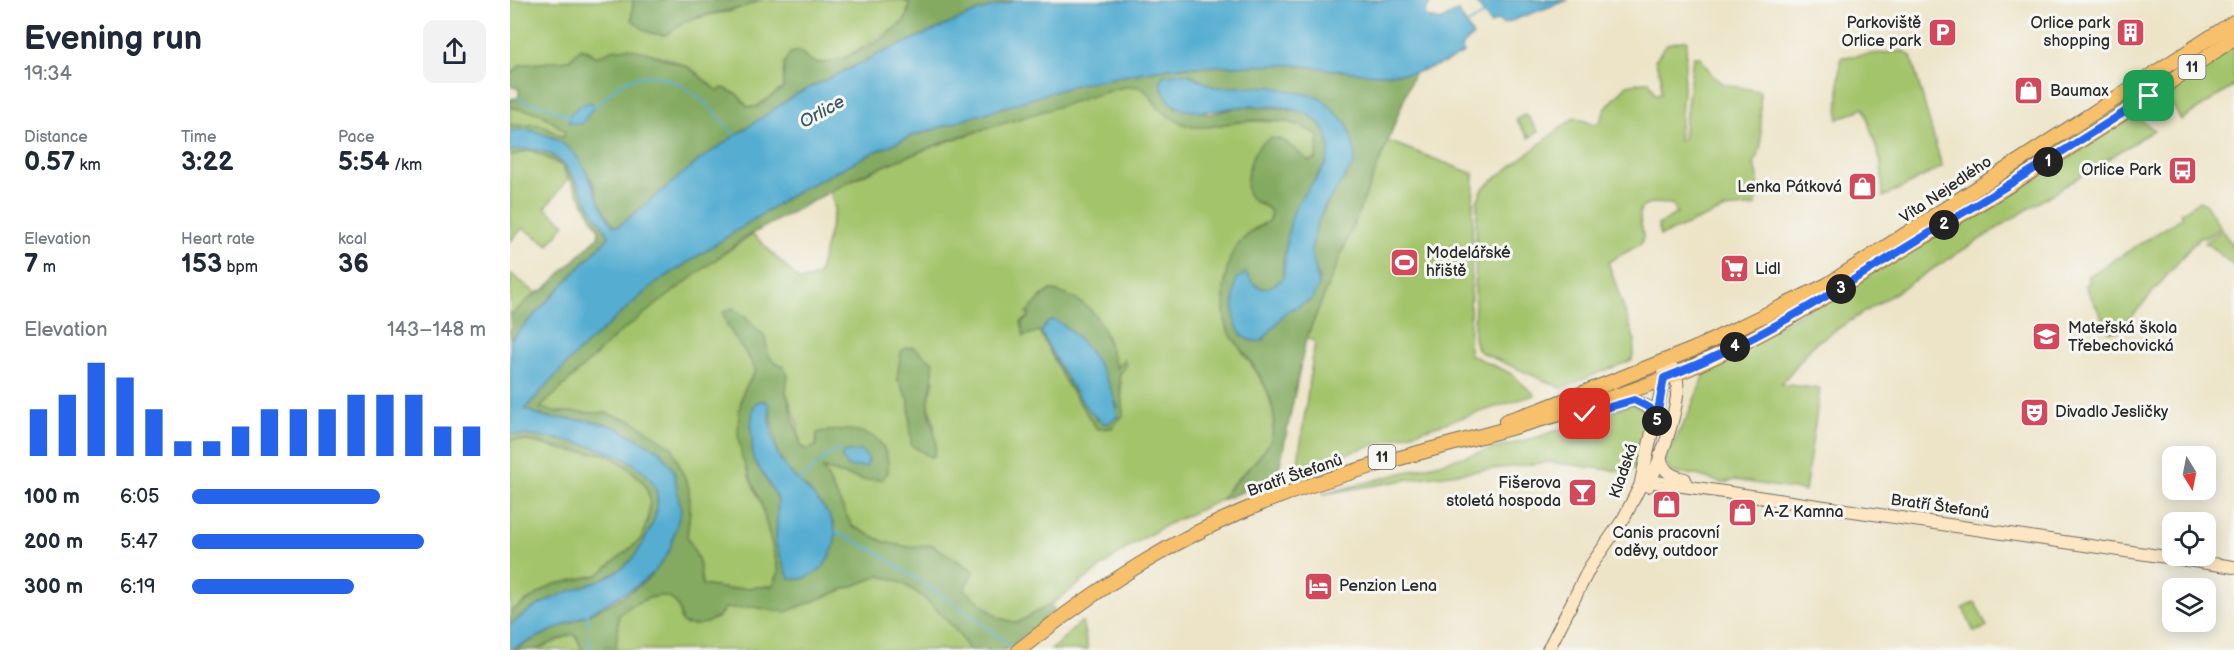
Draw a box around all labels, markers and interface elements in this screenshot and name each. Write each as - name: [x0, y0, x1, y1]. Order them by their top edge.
- place label: Parkoviště Orlice park: [1841, 14, 1921, 51]
- place label: Orlice park shopping: [2030, 14, 2110, 51]
- parking icon: Parkoviště Orlice park: [1926, 16, 1958, 48]
- building icon: Orlice park shopping: [2115, 16, 2147, 48]
- text: Evening run: [24, 19, 202, 59]
- button: share: [423, 20, 486, 83]
- road number: 11: [2178, 55, 2206, 79]
- text: 19:34: [24, 62, 72, 86]
- pin: [2123, 70, 2174, 121]
- shop icon: Baumax: [2013, 75, 2045, 107]
- icon: arrive: [2132, 79, 2165, 112]
- place label: Baumax: [2050, 82, 2109, 101]
- water label: Orlice: [796, 91, 848, 133]
- text: Distance: [24, 128, 88, 147]
- text: Time: [181, 128, 216, 147]
- text: Pace: [338, 128, 374, 147]
- text: 0.57: [24, 147, 75, 178]
- text: 3:22: [181, 147, 234, 178]
- text: 5:54: [338, 147, 390, 178]
- pin: 1: [2033, 147, 2063, 177]
- street label: Víta Nejedlého: [1897, 152, 1995, 228]
- text: 1: [2045, 152, 2051, 171]
- bus stop icon: Orlice Park: [2166, 154, 2198, 186]
- text: km: [75, 156, 101, 175]
- text: /km: [390, 156, 422, 175]
- place label: Orlice Park: [2081, 161, 2161, 180]
- shop icon: Lenka Pátková: [1847, 171, 1879, 203]
- place label: Lenka Pátková: [1737, 178, 1842, 197]
- pin: 2: [1929, 210, 1959, 240]
- text: 2: [1939, 215, 1949, 234]
- text: Elevation: [24, 230, 91, 249]
- text: Heart rate: [181, 230, 255, 249]
- text: kcal: [338, 230, 367, 249]
- place label: Modelářské hřiště: [1426, 244, 1511, 281]
- sports icon: Modelářské hřiště: [1389, 246, 1421, 278]
- text: 7: [24, 249, 38, 280]
- text: 153: [181, 249, 222, 280]
- text: 36: [338, 249, 369, 280]
- supermarket icon: Lidl: [1718, 253, 1750, 285]
- text: m: [38, 258, 56, 277]
- text: bpm: [222, 258, 258, 277]
- place label: Lidl: [1755, 260, 1781, 279]
- pin: 3: [1826, 274, 1856, 304]
- text: 3: [1836, 279, 1846, 298]
- text: Elevation: [24, 318, 107, 342]
- text: 143–148 m: [387, 318, 486, 342]
- place label: Mateřská škola Třebechovická: [2068, 319, 2177, 356]
- school or university icon: Mateřská škola Třebechovická: [2031, 321, 2063, 353]
- pin: 4: [1720, 332, 1750, 362]
- text: 4: [1730, 337, 1740, 356]
- pin: [1559, 388, 1610, 439]
- theatre icon: Divadlo Jesličky: [2018, 396, 2050, 428]
- icon: check: [1568, 397, 1601, 430]
- place label: Divadlo Jesličky: [2055, 403, 2169, 422]
- pin: 5: [1642, 406, 1672, 436]
- text: 5: [1652, 411, 1662, 430]
- street label: Kladská: [1606, 441, 1642, 501]
- road number: 11: [1368, 445, 1396, 469]
- north arrow: [2162, 446, 2216, 500]
- map controls: [2162, 446, 2216, 632]
- street label: Bratří Štefanů: [1244, 449, 1345, 501]
- place label: Fišerova stoletá hospoda: [1446, 474, 1561, 511]
- bar icon: Fišerova stoletá hospoda: [1566, 476, 1598, 508]
- text: 100 m: [24, 485, 80, 509]
- text: 6:05: [120, 485, 159, 509]
- shop icon: Canis pracovní oděvy, outdoor: [1650, 489, 1682, 521]
- street label: Bratří Štefanů: [1889, 489, 1991, 523]
- shop icon: A-Z Kamna: [1727, 496, 1759, 528]
- place label: A-Z Kamna: [1764, 503, 1844, 522]
- button: locate: [2162, 512, 2216, 566]
- place label: Canis pracovní oděvy, outdoor: [1612, 524, 1720, 561]
- text: 200 m: [24, 530, 83, 554]
- text: 5:47: [120, 530, 158, 554]
- hotel icon: Penzion Lena: [1302, 570, 1334, 602]
- text: 300 m: [24, 575, 83, 599]
- text: 6:19: [120, 575, 156, 599]
- place label: Penzion Lena: [1339, 577, 1437, 596]
- button: layers: [2162, 578, 2216, 632]

